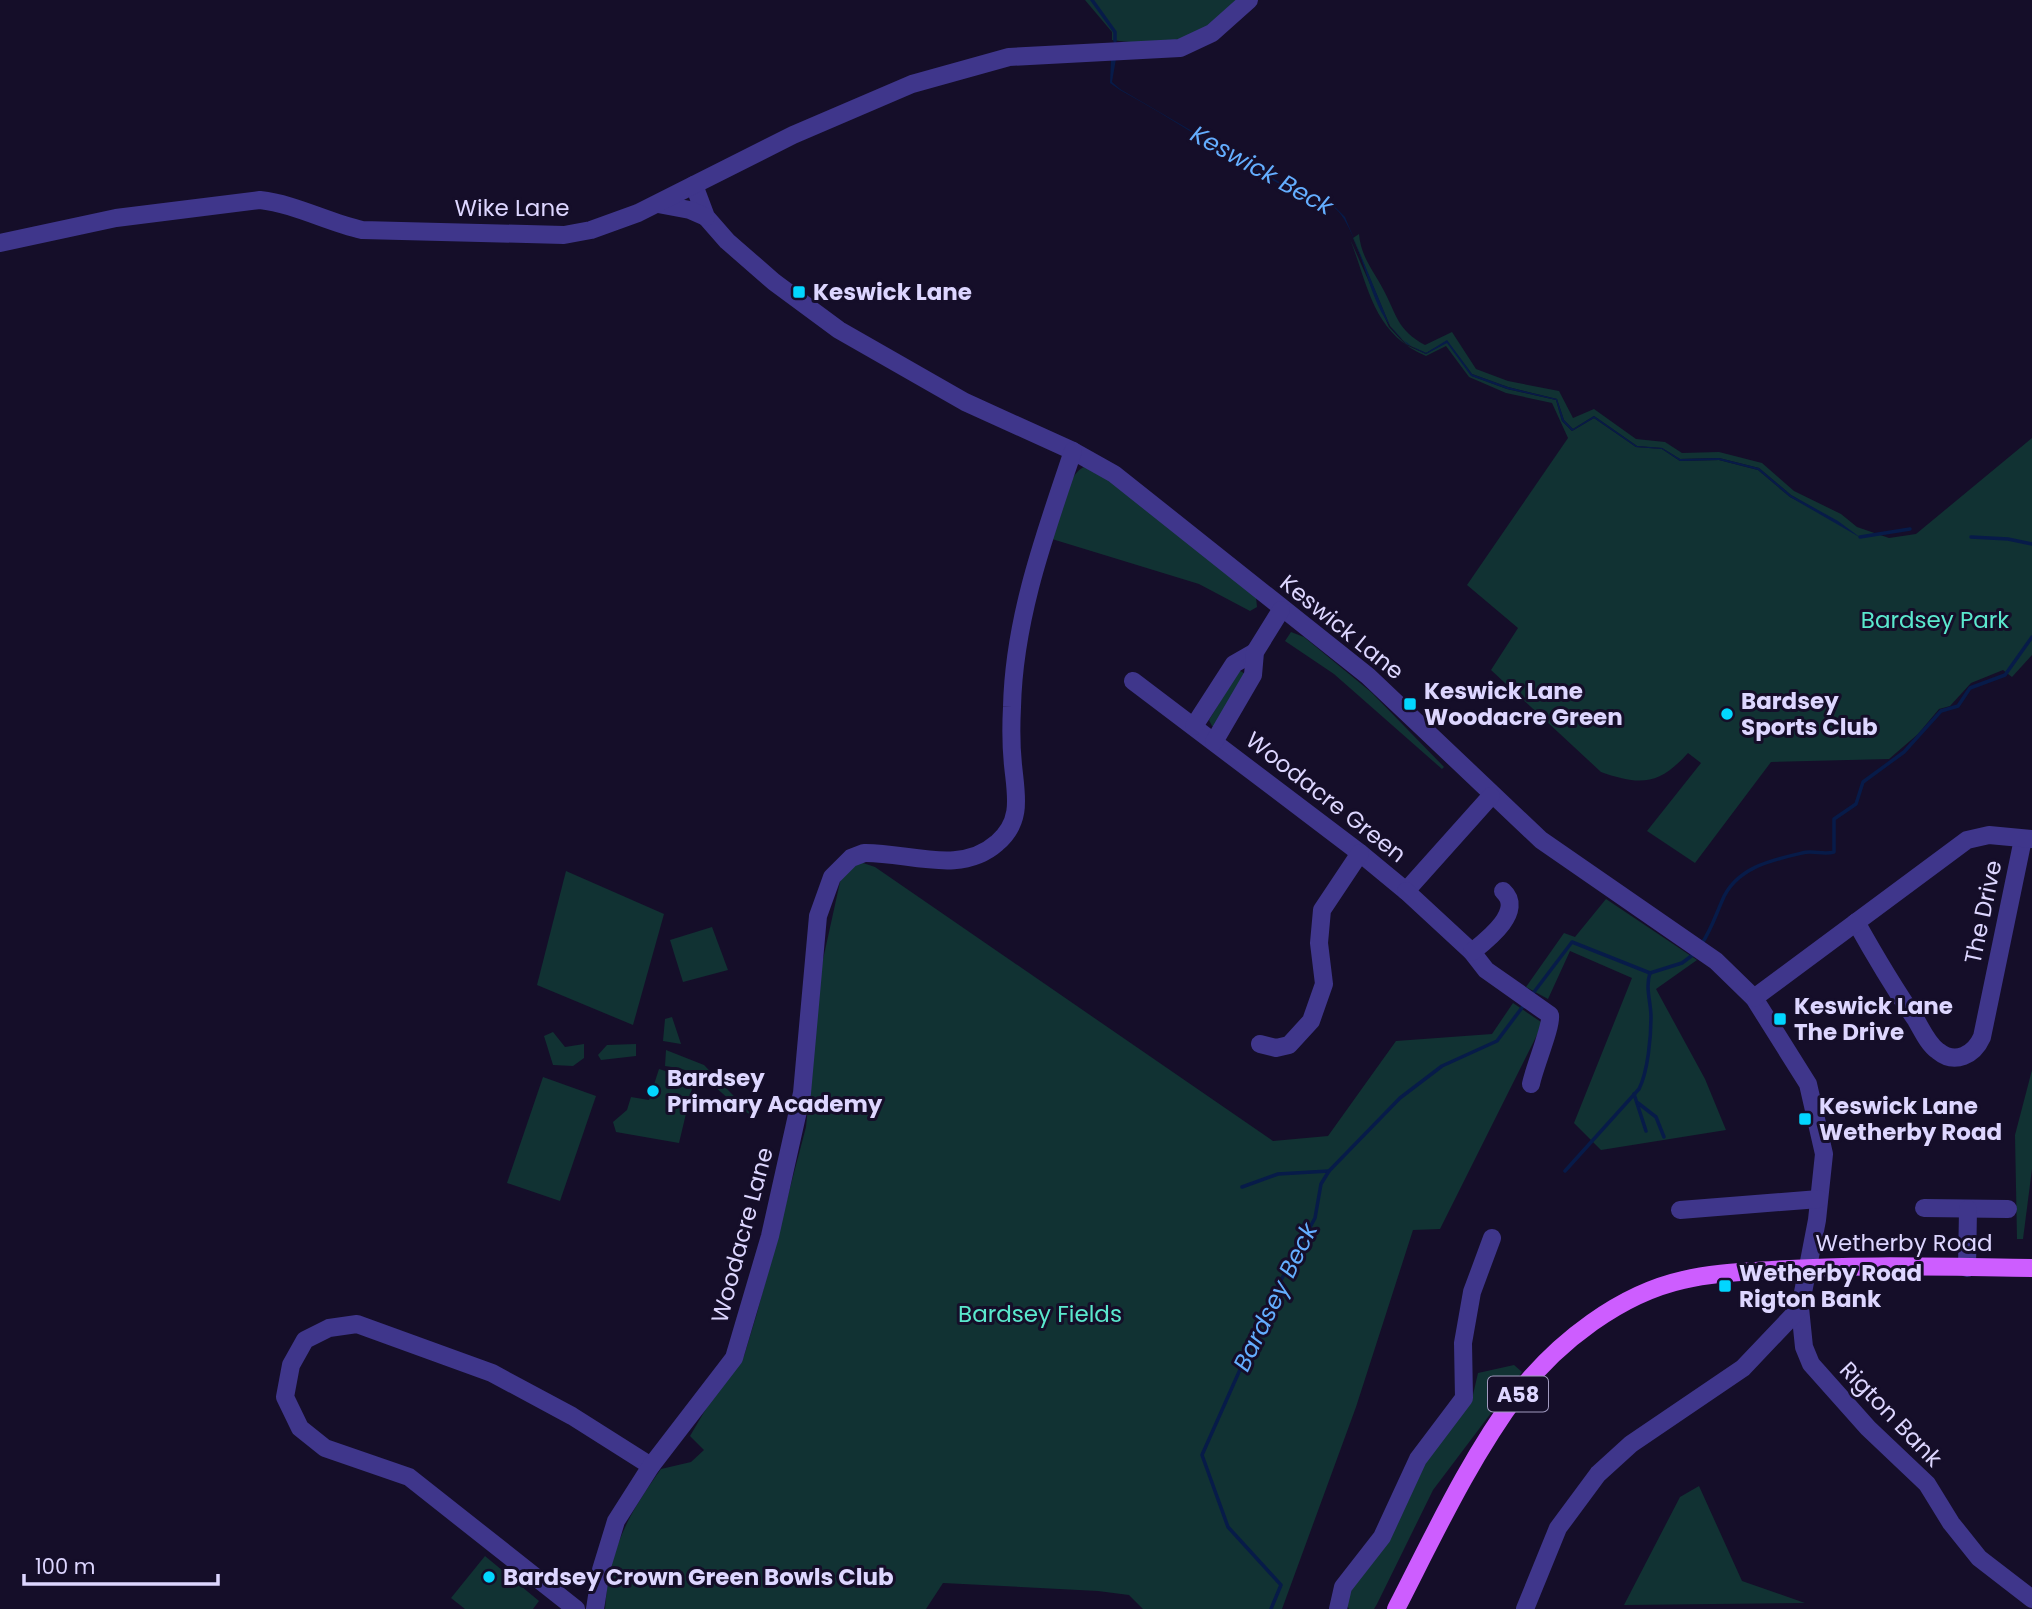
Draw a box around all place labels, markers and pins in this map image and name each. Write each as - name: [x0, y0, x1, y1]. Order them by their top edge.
- place label: Keswick Lane: [813, 276, 972, 308]
- marker: Keswick Lane: [791, 284, 807, 300]
- place label: Keswick Lane Woodacre Green: [1424, 675, 1623, 733]
- place label: Bardsey Sports Club: [1741, 685, 1878, 743]
- marker: Keswick Lane Woodacre Green: [1402, 696, 1418, 712]
- marker: Bardsey Sports Club: [1719, 706, 1735, 722]
- place label: Keswick Lane The Drive: [1794, 990, 1953, 1048]
- marker: Keswick Lane The Drive: [1772, 1011, 1788, 1027]
- place label: Bardsey Primary Academy: [667, 1062, 883, 1120]
- marker: Bardsey Primary Academy: [645, 1083, 661, 1099]
- place label: Keswick Lane Wetherby Road: [1819, 1090, 2002, 1148]
- marker: Keswick Lane Wetherby Road: [1797, 1111, 1813, 1127]
- place label: Wetherby Road Rigton Bank: [1739, 1257, 1922, 1315]
- marker: Wetherby Road Rigton Bank: [1717, 1278, 1733, 1294]
- place label: Bardsey Crown Green Bowls Club: [503, 1561, 894, 1593]
- marker: Bardsey Crown Green Bowls Club: [481, 1569, 497, 1585]

